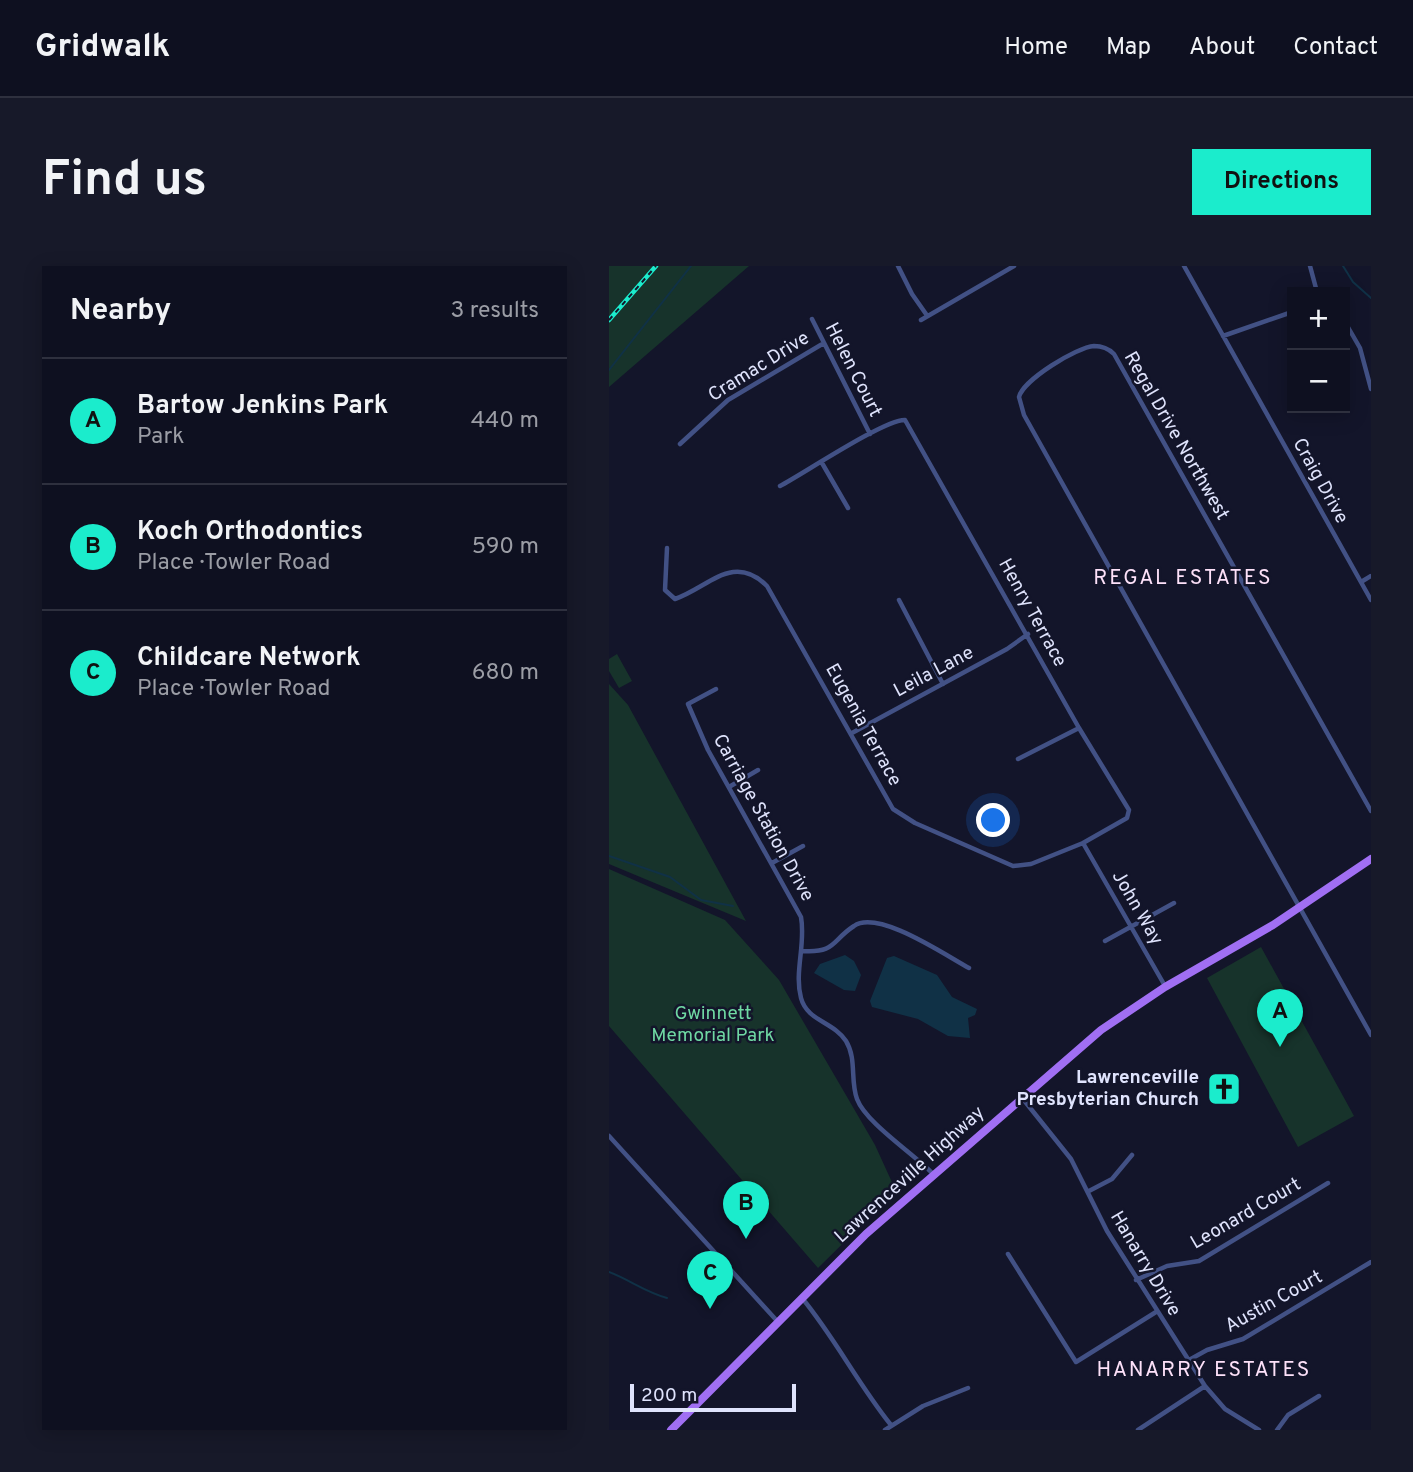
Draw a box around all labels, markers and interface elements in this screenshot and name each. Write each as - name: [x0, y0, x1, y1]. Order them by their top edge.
- text: Gridwalk: [35, 27, 170, 69]
- text: Home: [1004, 33, 1068, 63]
- text: Map: [1106, 33, 1151, 63]
- text: About: [1189, 33, 1255, 63]
- text: Contact: [1293, 33, 1378, 63]
- button: Directions: [1192, 149, 1371, 215]
- text: Find us: [42, 151, 207, 213]
- map controls: [1287, 287, 1350, 413]
- button: +: [1287, 287, 1350, 350]
- text: Nearby: [70, 293, 171, 330]
- text: 3 results: [450, 297, 539, 326]
- street label: Helen Court: [819, 319, 887, 421]
- street label: Cramac Drive: [704, 326, 814, 408]
- street label: Regal Drive Northwest: [1118, 347, 1234, 525]
- button: −: [1287, 350, 1350, 413]
- text: Bartow Jenkins Park: [137, 390, 388, 423]
- text: A: [85, 407, 101, 436]
- text: 440 m: [471, 407, 539, 436]
- text: Park: [137, 423, 184, 452]
- street label: Craig Drive: [1287, 434, 1353, 528]
- text: Koch Orthodontics: [137, 516, 363, 549]
- text: B: [85, 533, 101, 562]
- text: 590 m: [472, 533, 539, 562]
- text: Place · Towler Road: [137, 549, 331, 578]
- street label: Henry Terrace: [992, 555, 1072, 671]
- district label: REGAL ESTATES: [1093, 565, 1273, 592]
- street label: Leila Lane: [890, 641, 978, 703]
- text: Childcare Network: [137, 642, 360, 675]
- text: C: [86, 659, 100, 688]
- text: 680 m: [472, 659, 539, 688]
- street label: Eugenia Terrace: [819, 660, 907, 790]
- text: Place · Towler Road: [137, 675, 331, 704]
- street label: Carriage Station Drive: [707, 730, 819, 906]
- your location: [976, 803, 1010, 837]
- street label: John Way: [1106, 866, 1168, 950]
- pin: A: [1257, 989, 1303, 1047]
- park label: Gwinnett Memorial Park: [651, 1002, 775, 1048]
- place label: Lawrenceville Presbyterian Church: [1016, 1066, 1199, 1112]
- church icon: Lawrenceville Presbyterian Church: [1205, 1070, 1243, 1108]
- street label: Lawrenceville Highway: [830, 1101, 990, 1249]
- street label: Leonard Court: [1187, 1173, 1305, 1255]
- pin: B: [723, 1181, 769, 1239]
- street label: Hanarry Drive: [1104, 1207, 1186, 1321]
- pin: C: [687, 1251, 733, 1309]
- street label: Austin Court: [1221, 1265, 1327, 1339]
- district label: HANARRY ESTATES: [1097, 1357, 1311, 1384]
- scale bar: [630, 1381, 796, 1413]
- text: 200 m: [641, 1384, 697, 1408]

